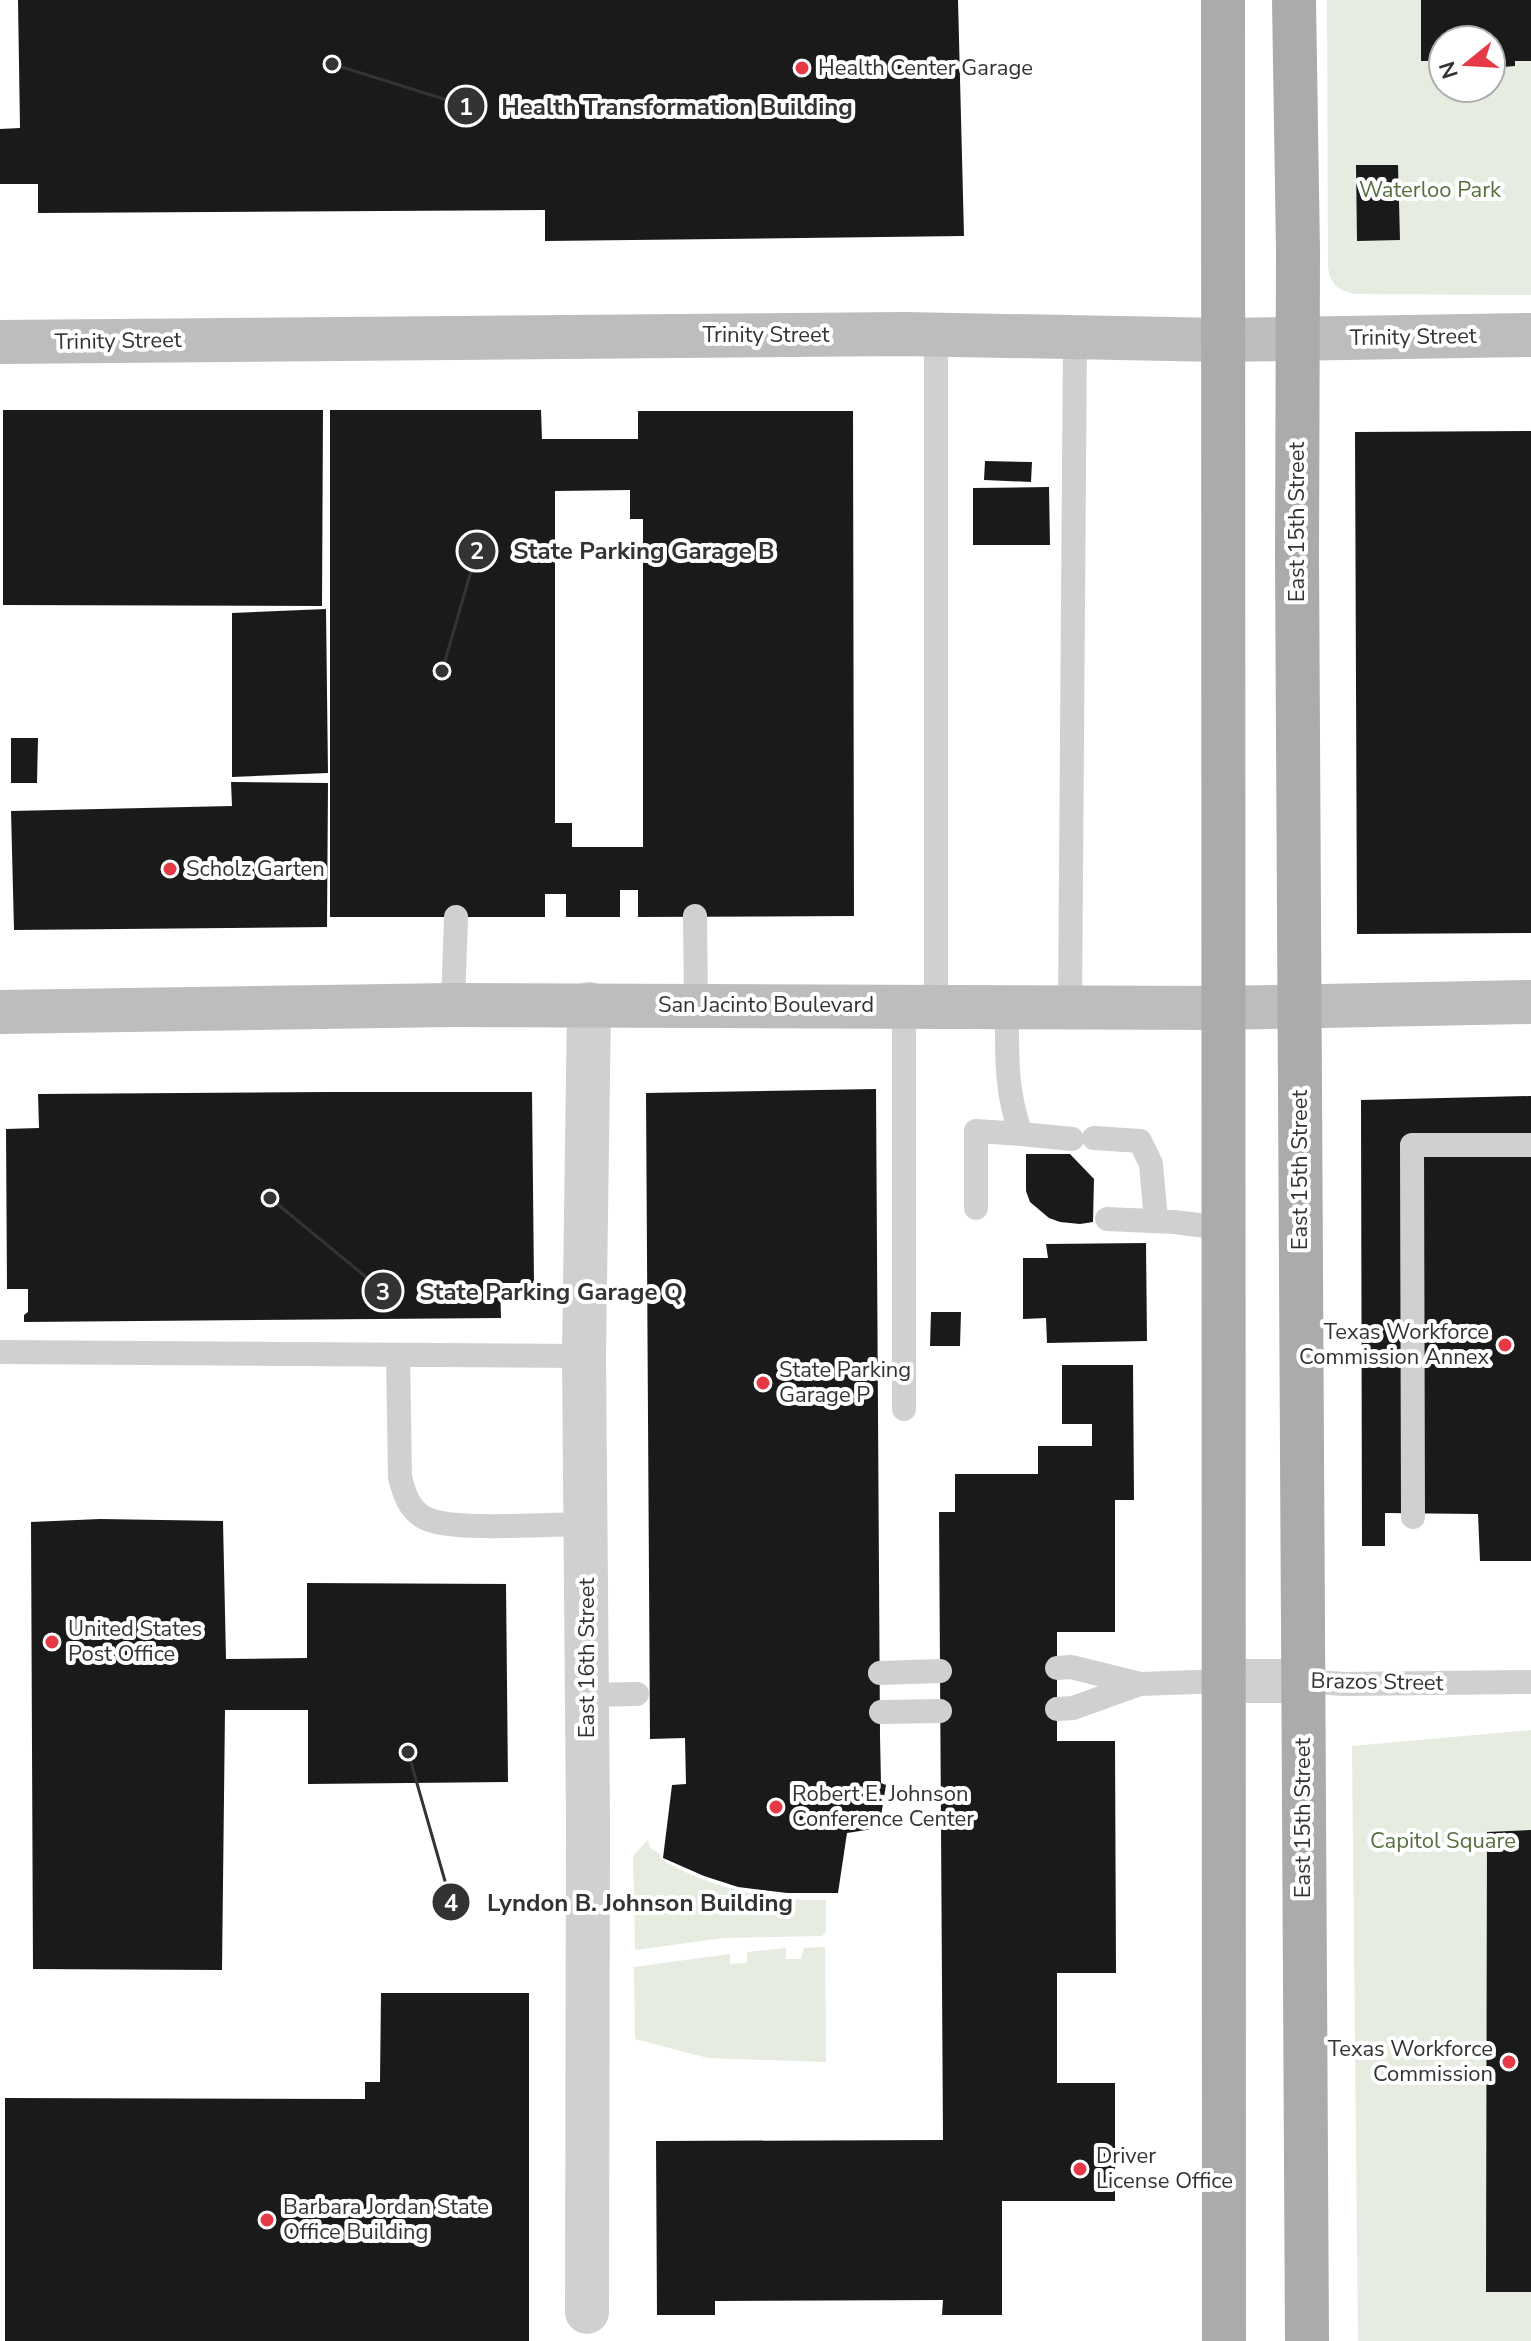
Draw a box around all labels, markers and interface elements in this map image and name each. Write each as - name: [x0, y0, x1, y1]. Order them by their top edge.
- north arrow: [1427, 24, 1507, 104]
- place label: Health Center Garage: [818, 53, 1033, 83]
- text: N: [1432, 57, 1466, 82]
- marker: Health Center Garage: [793, 59, 811, 77]
- callout: Health Transformation Building: [446, 82, 869, 130]
- text: 1: [459, 91, 473, 123]
- text: Health Transformation Building: [501, 91, 853, 123]
- park label: Waterloo Park: [1359, 175, 1502, 205]
- street label: Trinity Street: [703, 320, 830, 350]
- street label: Trinity Street: [1349, 321, 1477, 353]
- street label: Trinity Street: [54, 325, 182, 357]
- street label: East 15th Street: [1282, 441, 1312, 602]
- callout: State Parking Garage B: [457, 527, 791, 575]
- text: 2: [470, 535, 484, 567]
- text: State Parking Garage B: [513, 535, 775, 567]
- place label: Scholz Garten: [186, 854, 325, 884]
- marker: Scholz Garten: [161, 860, 179, 878]
- street label: San Jacinto Boulevard: [658, 990, 874, 1020]
- street label: East 15th Street: [1285, 1089, 1315, 1250]
- callout: State Parking Garage Q: [363, 1267, 699, 1315]
- text: 3: [376, 1276, 390, 1308]
- text: State Parking Garage Q: [419, 1276, 683, 1308]
- place label: Texas Workforce Commission Annex: [1299, 1317, 1489, 1372]
- marker: Texas Workforce Commission Annex: [1496, 1336, 1514, 1354]
- place label: State Parking Garage P: [779, 1355, 911, 1410]
- marker: State Parking Garage P: [754, 1374, 772, 1392]
- street label: East 16th Street: [572, 1577, 602, 1738]
- place label: United States Post Office: [68, 1614, 202, 1669]
- marker: United States Post Office: [43, 1633, 61, 1651]
- street label: Brazos Street: [1310, 1666, 1444, 1698]
- street label: East 15th Street: [1288, 1737, 1318, 1898]
- place label: Robert E. Johnson Conference Center: [792, 1779, 974, 1834]
- marker: Robert E. Johnson Conference Center: [767, 1798, 785, 1816]
- park label: Capitol Square: [1370, 1826, 1516, 1856]
- callout: Lyndon B. Johnson Building: [431, 1878, 809, 1926]
- text: 4: [444, 1887, 458, 1919]
- text: Lyndon B. Johnson Building: [487, 1887, 793, 1919]
- place label: Texas Workforce Commission: [1328, 2034, 1493, 2089]
- marker: Texas Workforce Commission: [1500, 2053, 1518, 2071]
- place label: Driver License Office: [1096, 2141, 1233, 2196]
- marker: Driver License Office: [1071, 2160, 1089, 2178]
- place label: Barbara Jordan State Office Building: [283, 2192, 489, 2247]
- marker: Barbara Jordan State Office Building: [258, 2211, 276, 2229]

